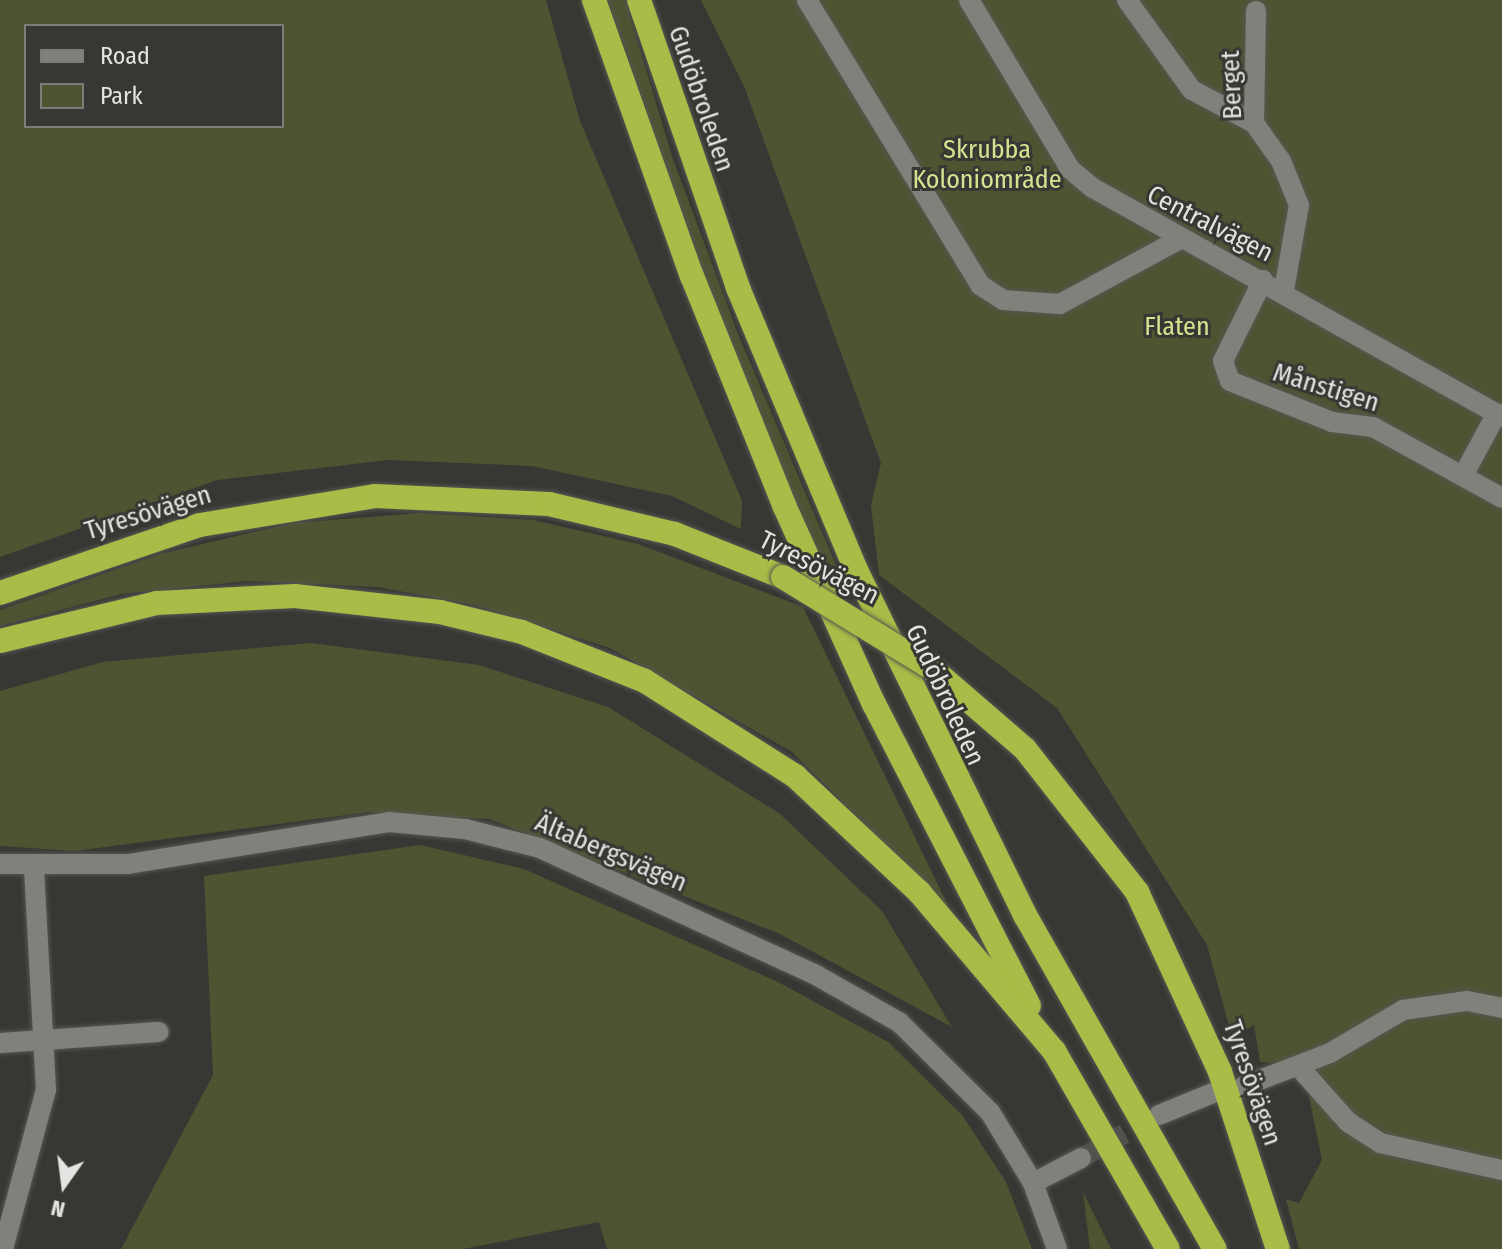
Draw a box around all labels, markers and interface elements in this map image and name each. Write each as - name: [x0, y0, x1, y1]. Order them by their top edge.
- street label: Gudöbroleden: [662, 22, 740, 176]
- legend: [24, 24, 284, 128]
- text: Road: [100, 42, 150, 70]
- street label: Berget: [1215, 50, 1249, 120]
- text: Park: [100, 82, 143, 110]
- park label: Skrubba Koloniområde: [912, 134, 1062, 196]
- street label: Centralvägen: [1142, 179, 1278, 269]
- park label: Flaten: [1144, 311, 1210, 343]
- street label: Månstigen: [1269, 357, 1383, 419]
- street label: Tyresövägen: [81, 479, 215, 547]
- street label: Tyresövägen: [754, 524, 884, 612]
- street label: Gudöbroleden: [899, 620, 991, 770]
- street label: Ältabergsvägen: [530, 807, 692, 899]
- street label: Tyresövägen: [1216, 1016, 1288, 1150]
- north arrow: [24, 1145, 104, 1225]
- text: N: [48, 1194, 68, 1223]

